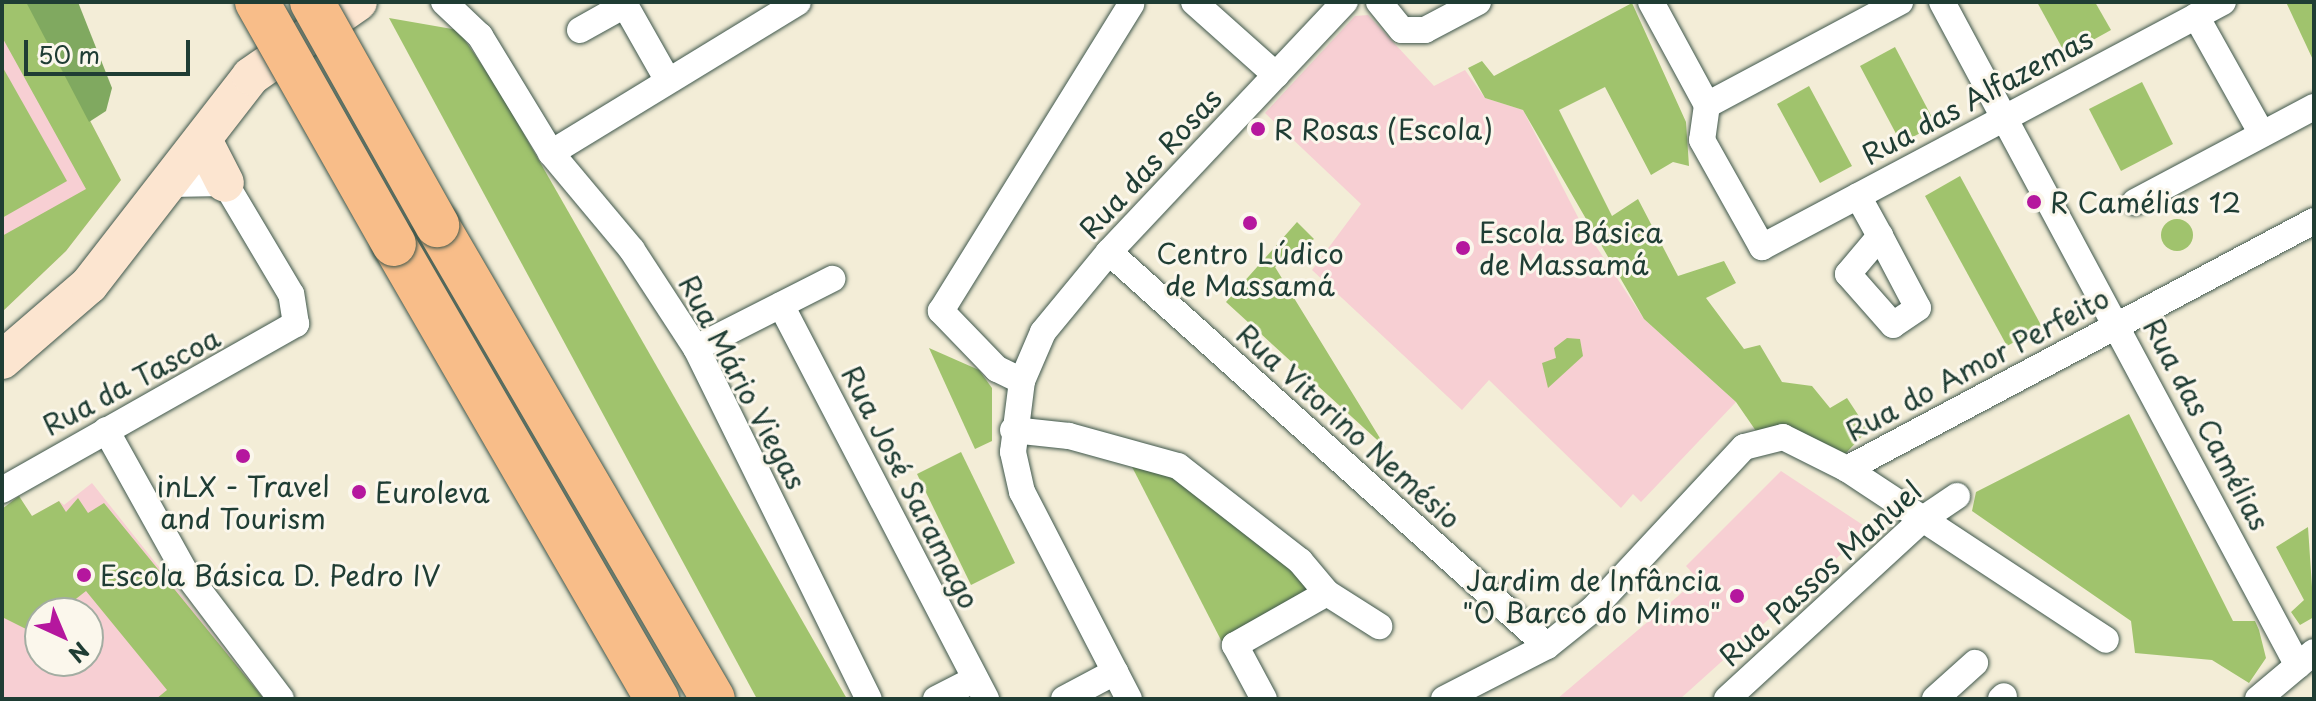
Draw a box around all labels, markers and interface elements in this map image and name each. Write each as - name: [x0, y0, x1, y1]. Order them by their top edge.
- street label: Rua das Alfazemas: [1855, 21, 2099, 171]
- scale bar: [28, 24, 194, 74]
- text: 50 m: [38, 36, 100, 72]
- street label: Rua das Rosas: [1071, 80, 1229, 246]
- place label: R Rosas (Escola): [1274, 112, 1496, 146]
- marker: R Rosas (Escola): [1249, 120, 1267, 138]
- place label: R Camélias 12: [2050, 185, 2244, 219]
- marker: R Camélias 12: [2025, 193, 2043, 211]
- marker: Centro Lúdico de Massamá: [1241, 214, 1259, 232]
- place label: Escola Básica de Massamá: [1479, 215, 1663, 281]
- place label: Centro Lúdico de Massamá: [1157, 236, 1343, 302]
- marker: Escola Básica de Massamá: [1454, 239, 1472, 257]
- street label: Rua Mário Viegas: [672, 269, 814, 495]
- street label: Rua do Amor Perfeito: [1839, 280, 2115, 448]
- street label: Rua das Camélias: [2135, 310, 2279, 538]
- street label: Rua Vitorino Nemésio: [1230, 317, 1468, 535]
- street label: Rua da Tascoa: [36, 320, 226, 442]
- street label: Rua José Saramago: [835, 360, 987, 614]
- marker: inLX - Travel and Tourism: [234, 447, 252, 465]
- place label: inLX - Travel and Tourism: [157, 469, 329, 535]
- street label: Rua Passos Manuel: [1713, 474, 1927, 672]
- place label: Euroleva: [375, 475, 490, 509]
- marker: Euroleva: [350, 483, 368, 501]
- place label: Escola Básica D. Pedro IV: [100, 558, 442, 592]
- place label: Jardim de Infância "O Barco do Mimo": [1461, 563, 1721, 629]
- marker: Escola Básica D. Pedro IV: [75, 566, 93, 584]
- marker: Jardim de Infância "O Barco do Mimo": [1728, 587, 1746, 605]
- north arrow: [24, 597, 104, 677]
- text: N: [62, 635, 97, 671]

